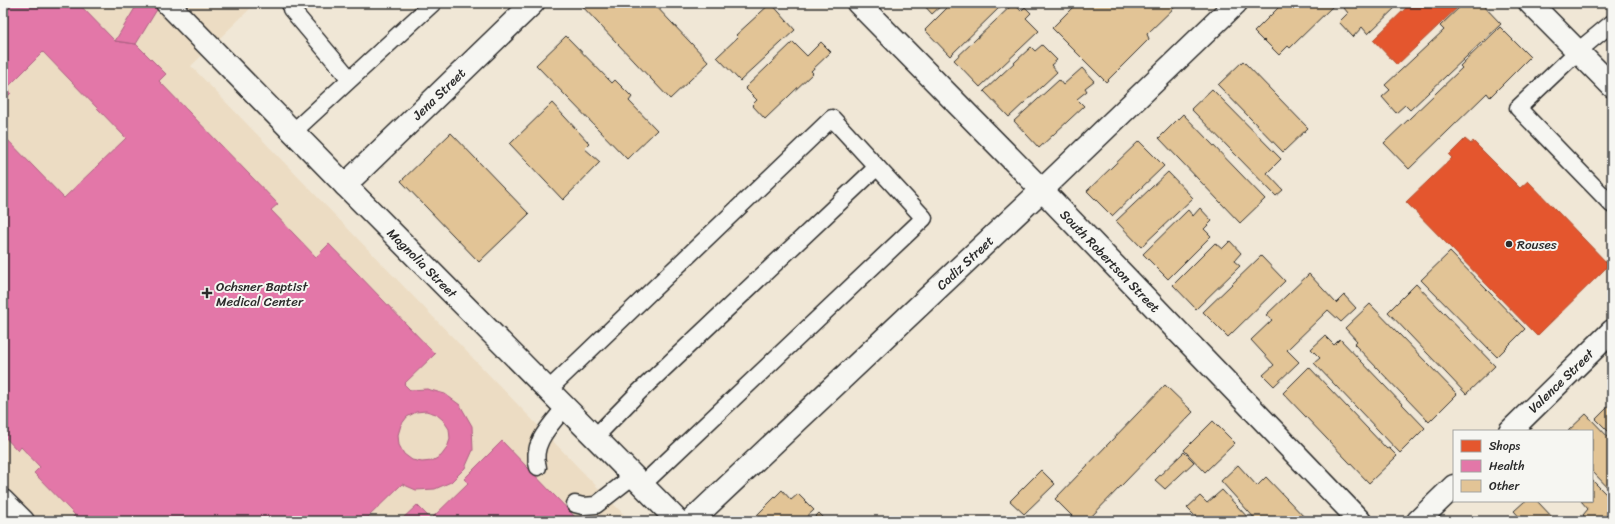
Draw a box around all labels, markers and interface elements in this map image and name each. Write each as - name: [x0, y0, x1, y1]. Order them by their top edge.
- street label: Jena Street: [406, 62, 471, 126]
- street label: South Robertson Street: [1054, 204, 1166, 318]
- street label: Magnolia Street: [381, 222, 463, 304]
- street label: Cadiz Street: [931, 230, 999, 296]
- place label: Rouses: [1517, 233, 1557, 256]
- marker: Rouses: [1504, 239, 1514, 249]
- place label: Ochsner Baptist Medical Center: [216, 275, 308, 313]
- marker: Ochsner Baptist Medical Center: [201, 287, 213, 299]
- street label: Valence Street: [1523, 343, 1600, 419]
- legend: [1453, 430, 1593, 502]
- text: Shops: [1489, 435, 1520, 457]
- text: Health: [1489, 455, 1525, 477]
- text: Other: [1489, 475, 1520, 497]

